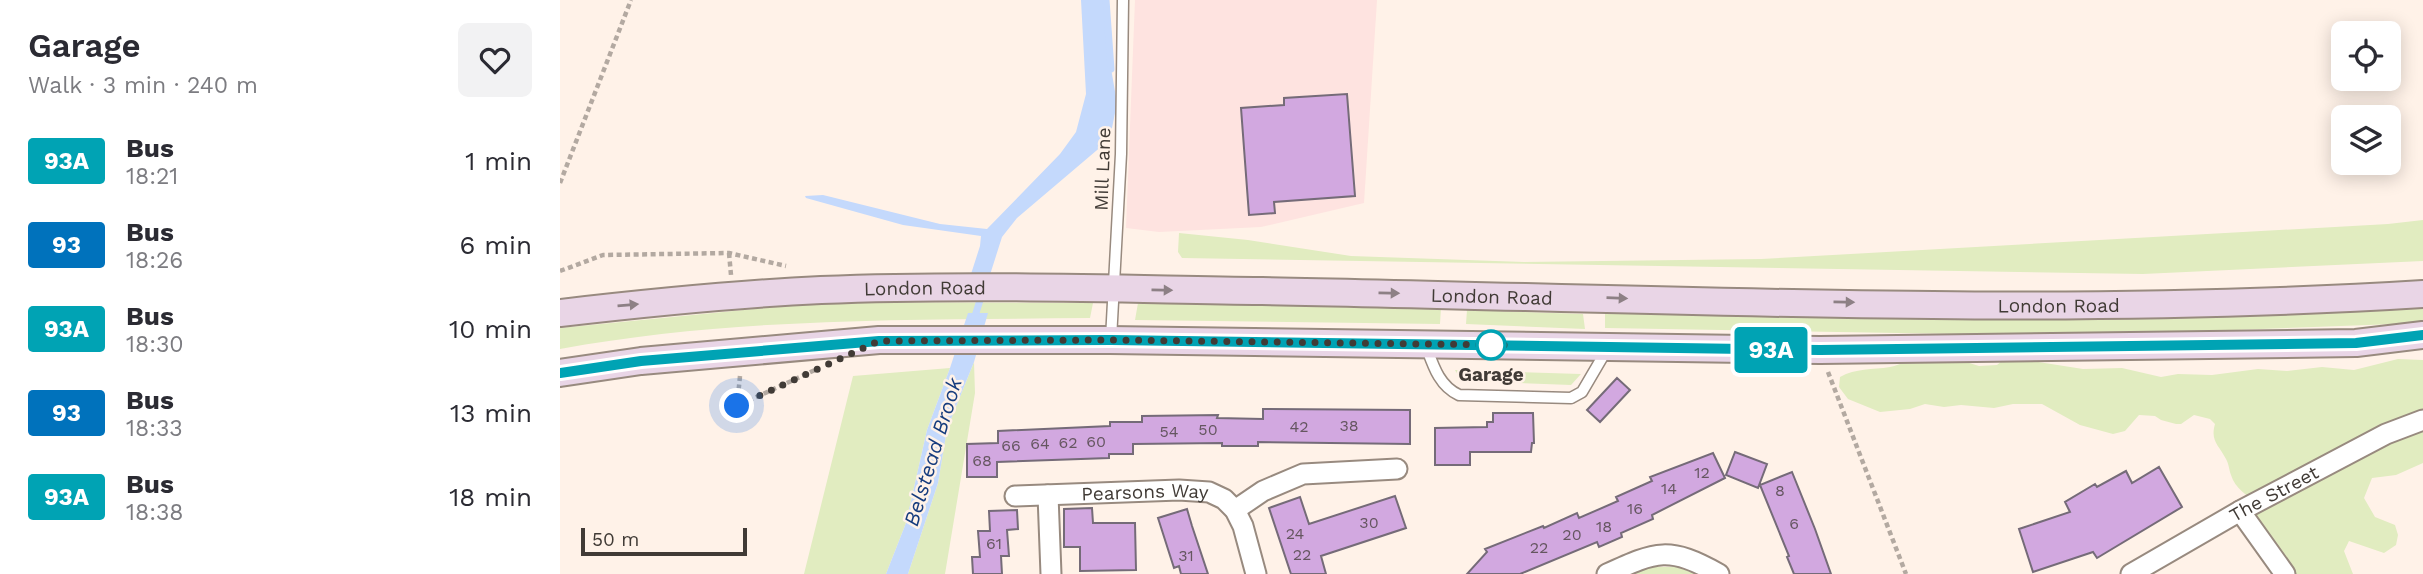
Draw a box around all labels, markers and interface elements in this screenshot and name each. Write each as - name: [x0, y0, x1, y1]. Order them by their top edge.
- map controls: [2331, 21, 2401, 175]
- button: locate: [2331, 21, 2401, 91]
- button: heart: [458, 23, 532, 97]
- text: Garage: [28, 26, 141, 65]
- text: Walk · 3 min · 240 m: [28, 72, 258, 99]
- button: layers: [2331, 105, 2401, 175]
- street label: Mill Lane: [1090, 127, 1115, 211]
- text: Bus: [126, 133, 174, 163]
- text: 1 min: [465, 146, 532, 176]
- text: 93A: [44, 147, 89, 175]
- text: 18:21: [126, 163, 178, 190]
- text: Bus: [126, 217, 174, 247]
- text: 6 min: [460, 230, 532, 260]
- text: 93: [52, 231, 81, 259]
- text: 18:26: [126, 247, 183, 274]
- street label: London Road: [864, 276, 986, 301]
- one-way arrow: [1151, 284, 1173, 296]
- street label: London Road: [1430, 284, 1553, 310]
- one-way arrow: [1379, 288, 1401, 299]
- one-way arrow: [1606, 293, 1628, 304]
- street label: London Road: [1998, 294, 2120, 317]
- one-way arrow: [1834, 297, 1856, 308]
- one-way arrow: [617, 299, 639, 310]
- text: Bus: [126, 301, 174, 331]
- text: 10 min: [449, 314, 532, 344]
- text: 93A: [44, 315, 89, 343]
- line badge: 93A: [1731, 327, 1811, 373]
- marker: Garage: [1476, 330, 1506, 360]
- text: 18:30: [126, 331, 184, 358]
- text: 93A: [1748, 336, 1794, 364]
- place label: Garage: [1458, 363, 1524, 386]
- water label: Belstead Brook: [898, 374, 967, 529]
- text: Bus: [126, 385, 174, 415]
- your location: [719, 388, 754, 423]
- text: 13 min: [450, 398, 532, 428]
- text: 93: [52, 399, 81, 427]
- text: 18:33: [126, 415, 183, 442]
- house number: 38: [1339, 416, 1359, 435]
- house number: 42: [1289, 417, 1309, 436]
- house number: 50: [1198, 420, 1218, 439]
- house number: 54: [1159, 422, 1179, 441]
- house number: 60: [1086, 432, 1106, 451]
- house number: 62: [1058, 433, 1078, 452]
- house number: 64: [1030, 434, 1050, 453]
- house number: 66: [1001, 436, 1021, 455]
- house number: 68: [972, 451, 992, 470]
- street label: The Street: [2225, 461, 2322, 527]
- house number: 12: [1694, 463, 1710, 482]
- text: Bus: [126, 469, 174, 499]
- street label: Pearsons Way: [1081, 478, 1209, 506]
- house number: 14: [1661, 479, 1677, 498]
- house number: 8: [1775, 481, 1785, 500]
- text: 18 min: [449, 482, 532, 512]
- text: 93A: [44, 483, 89, 511]
- text: 18:38: [126, 499, 184, 526]
- house number: 16: [1627, 499, 1643, 518]
- house number: 30: [1359, 513, 1379, 532]
- house number: 6: [1789, 514, 1799, 533]
- house number: 18: [1596, 517, 1612, 536]
- house number: 24: [1286, 524, 1305, 543]
- scale bar: [581, 525, 747, 557]
- house number: 20: [1562, 525, 1582, 544]
- text: 50 m: [592, 528, 639, 551]
- house number: 61: [986, 534, 1002, 553]
- house number: 22: [1530, 538, 1548, 557]
- house number: 22: [1293, 545, 1311, 564]
- house number: 31: [1178, 546, 1194, 565]

